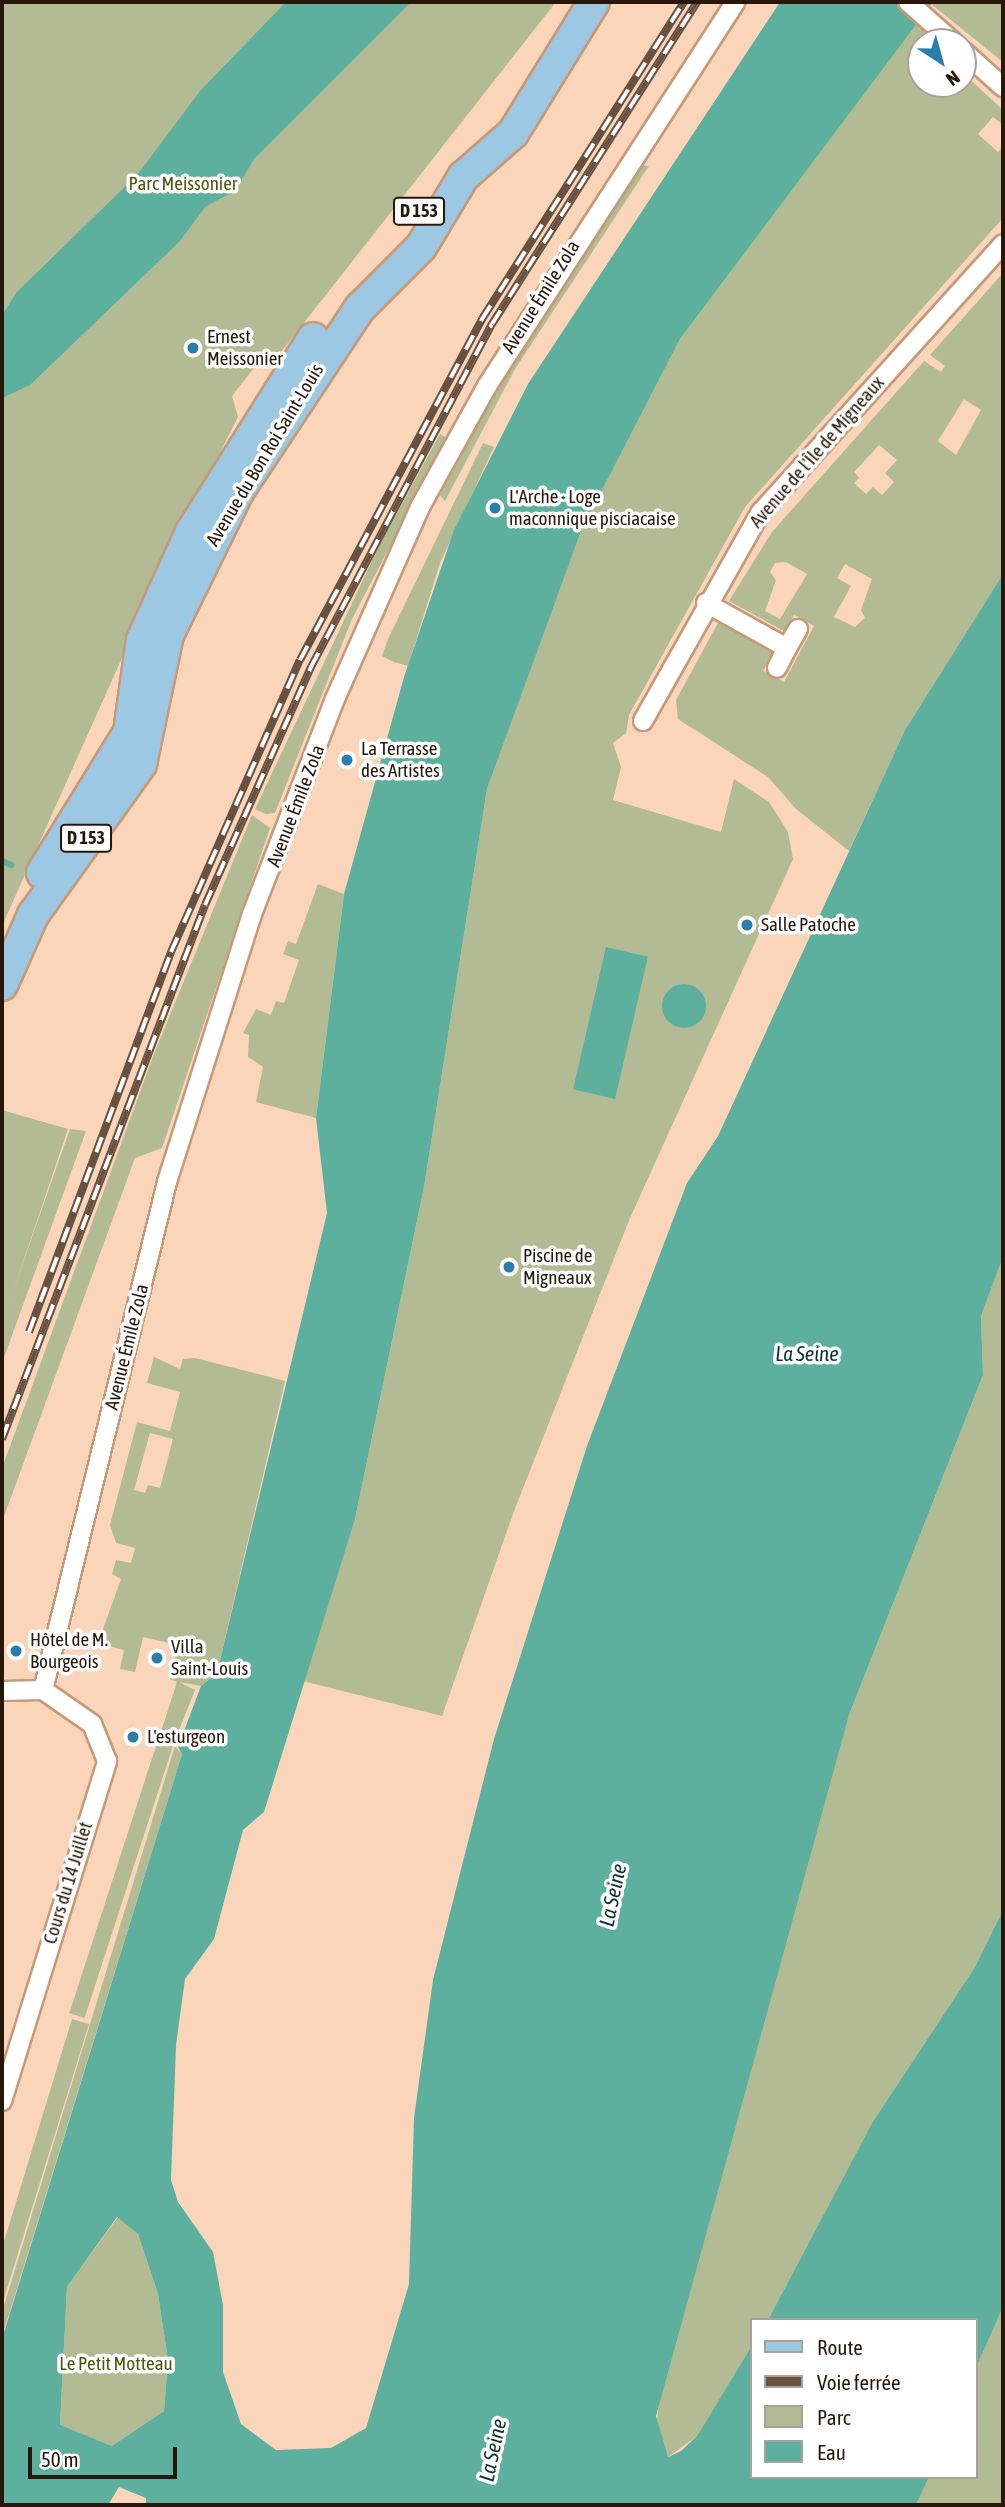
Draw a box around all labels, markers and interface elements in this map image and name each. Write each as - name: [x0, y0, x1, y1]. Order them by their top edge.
- north arrow: [907, 28, 977, 98]
- text: N: [942, 66, 964, 91]
- park label: Parc Meissonier: [129, 173, 237, 195]
- road number: D 153: [393, 196, 445, 226]
- street label: Avenue Émile Zola: [497, 236, 585, 358]
- place label: Ernest Meissonier: [207, 326, 283, 370]
- marker: Ernest Meissonier: [185, 340, 201, 356]
- street label: Avenue du Bon Roi Saint-Louis: [202, 360, 328, 550]
- street label: Avenue de l'Île de Migneaux: [745, 371, 889, 533]
- place label: L'Arche - Loge maconnique pisciacaise: [509, 486, 676, 530]
- marker: L'Arche - Loge maconnique pisciacaise: [487, 500, 503, 516]
- place label: La Terrasse des Artistes: [361, 738, 440, 782]
- street label: Avenue Émile Zola: [262, 742, 330, 870]
- marker: La Terrasse des Artistes: [339, 752, 355, 768]
- road number: D 153: [60, 824, 112, 852]
- place label: Salle Patoche: [761, 914, 856, 936]
- marker: Salle Patoche: [739, 917, 755, 933]
- place label: Piscine de Migneaux: [523, 1245, 592, 1289]
- marker: Piscine de Migneaux: [501, 1259, 517, 1275]
- street label: Avenue Émile Zola: [100, 1282, 154, 1412]
- water label: La Seine: [775, 1340, 839, 1366]
- place label: Hôtel de M. Bourgeois: [30, 1629, 108, 1673]
- place label: Villa Saint-Louis: [171, 1636, 248, 1680]
- marker: Hôtel de M. Bourgeois: [8, 1643, 24, 1659]
- marker: Villa Saint-Louis: [149, 1650, 165, 1666]
- place label: L'esturgeon: [147, 1726, 225, 1748]
- marker: L'esturgeon: [125, 1729, 141, 1745]
- street label: Cours du 14 Juillet: [39, 1819, 97, 1947]
- water label: La Seine: [593, 1861, 631, 1929]
- legend: [750, 2318, 977, 2479]
- text: Route: [817, 2335, 863, 2359]
- park label: Le Petit Motteau: [59, 2353, 173, 2375]
- text: Voie ferrée: [817, 2370, 900, 2394]
- text: Parc: [817, 2405, 851, 2429]
- water label: La Seine: [473, 2416, 511, 2484]
- scale bar: [32, 2434, 180, 2478]
- text: Eau: [817, 2440, 846, 2464]
- text: 50 m: [41, 2447, 79, 2471]

